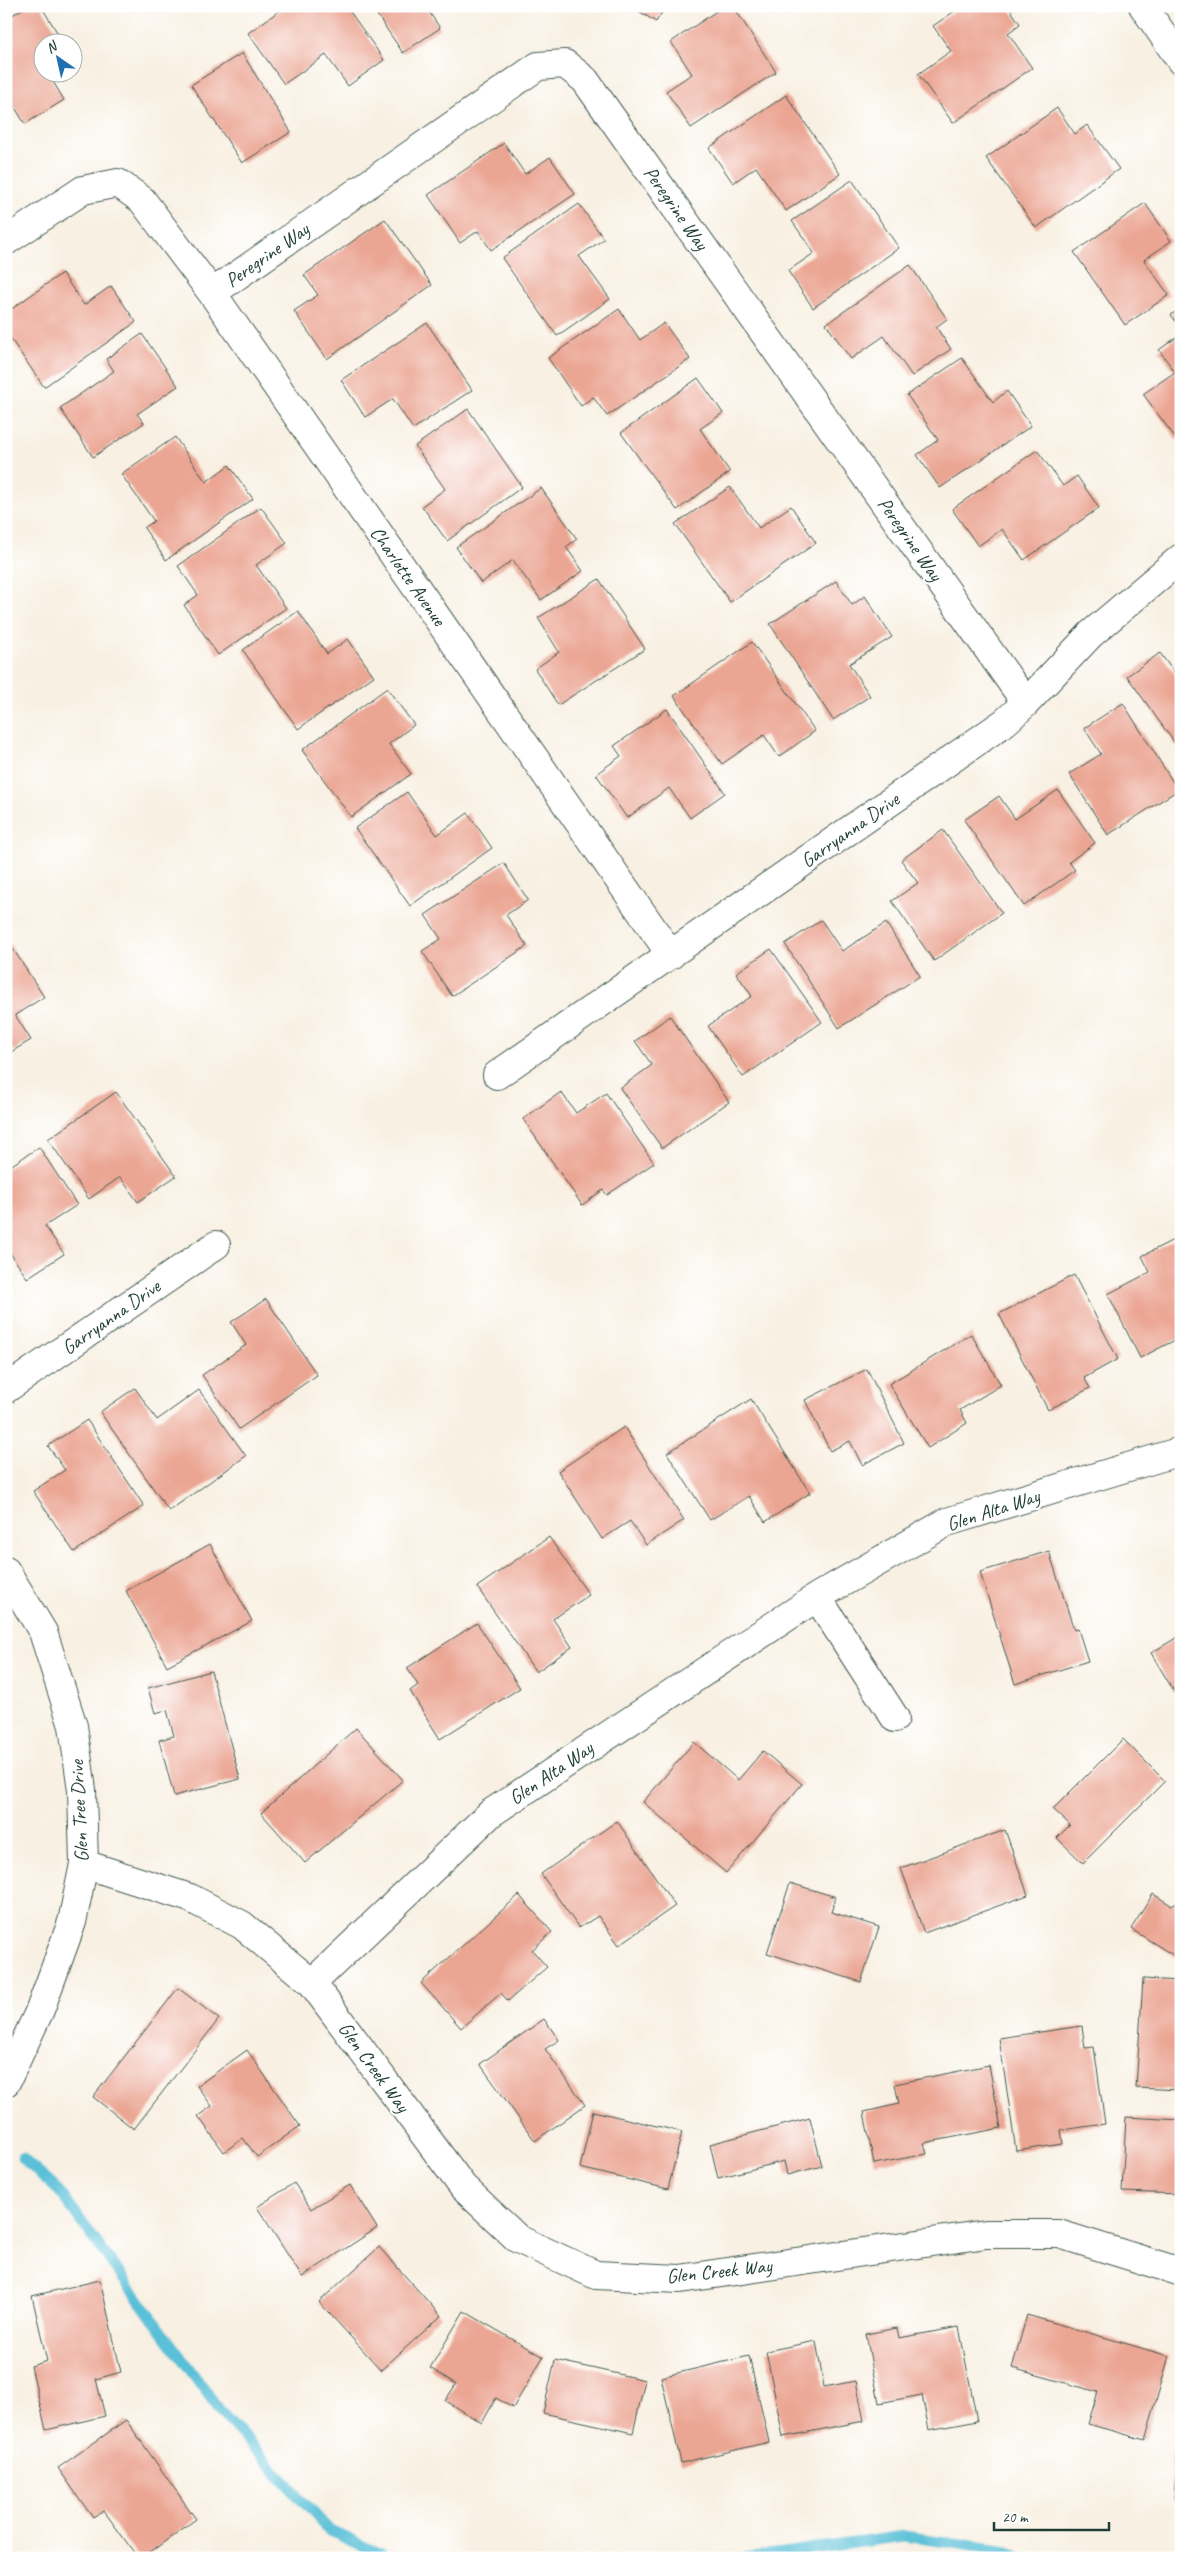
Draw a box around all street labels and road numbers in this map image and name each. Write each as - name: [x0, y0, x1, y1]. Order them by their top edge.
- street label: Peregrine Way: [638, 161, 715, 256]
- street label: Peregrine Way: [220, 216, 315, 293]
- street label: Peregrine Way: [872, 492, 949, 587]
- street label: Charlotte Avenue: [365, 521, 452, 632]
- street label: Garryanna Drive: [796, 786, 905, 873]
- street label: Garryanna Drive: [57, 1273, 166, 1360]
- street label: Glen Alta Way: [943, 1483, 1044, 1537]
- street label: Glen Alta Way: [504, 1735, 599, 1810]
- street label: Glen Tree Drive: [64, 1758, 94, 1863]
- street label: Glen Creek Way: [333, 2017, 416, 2118]
- street label: Glen Creek Way: [665, 2253, 774, 2289]

